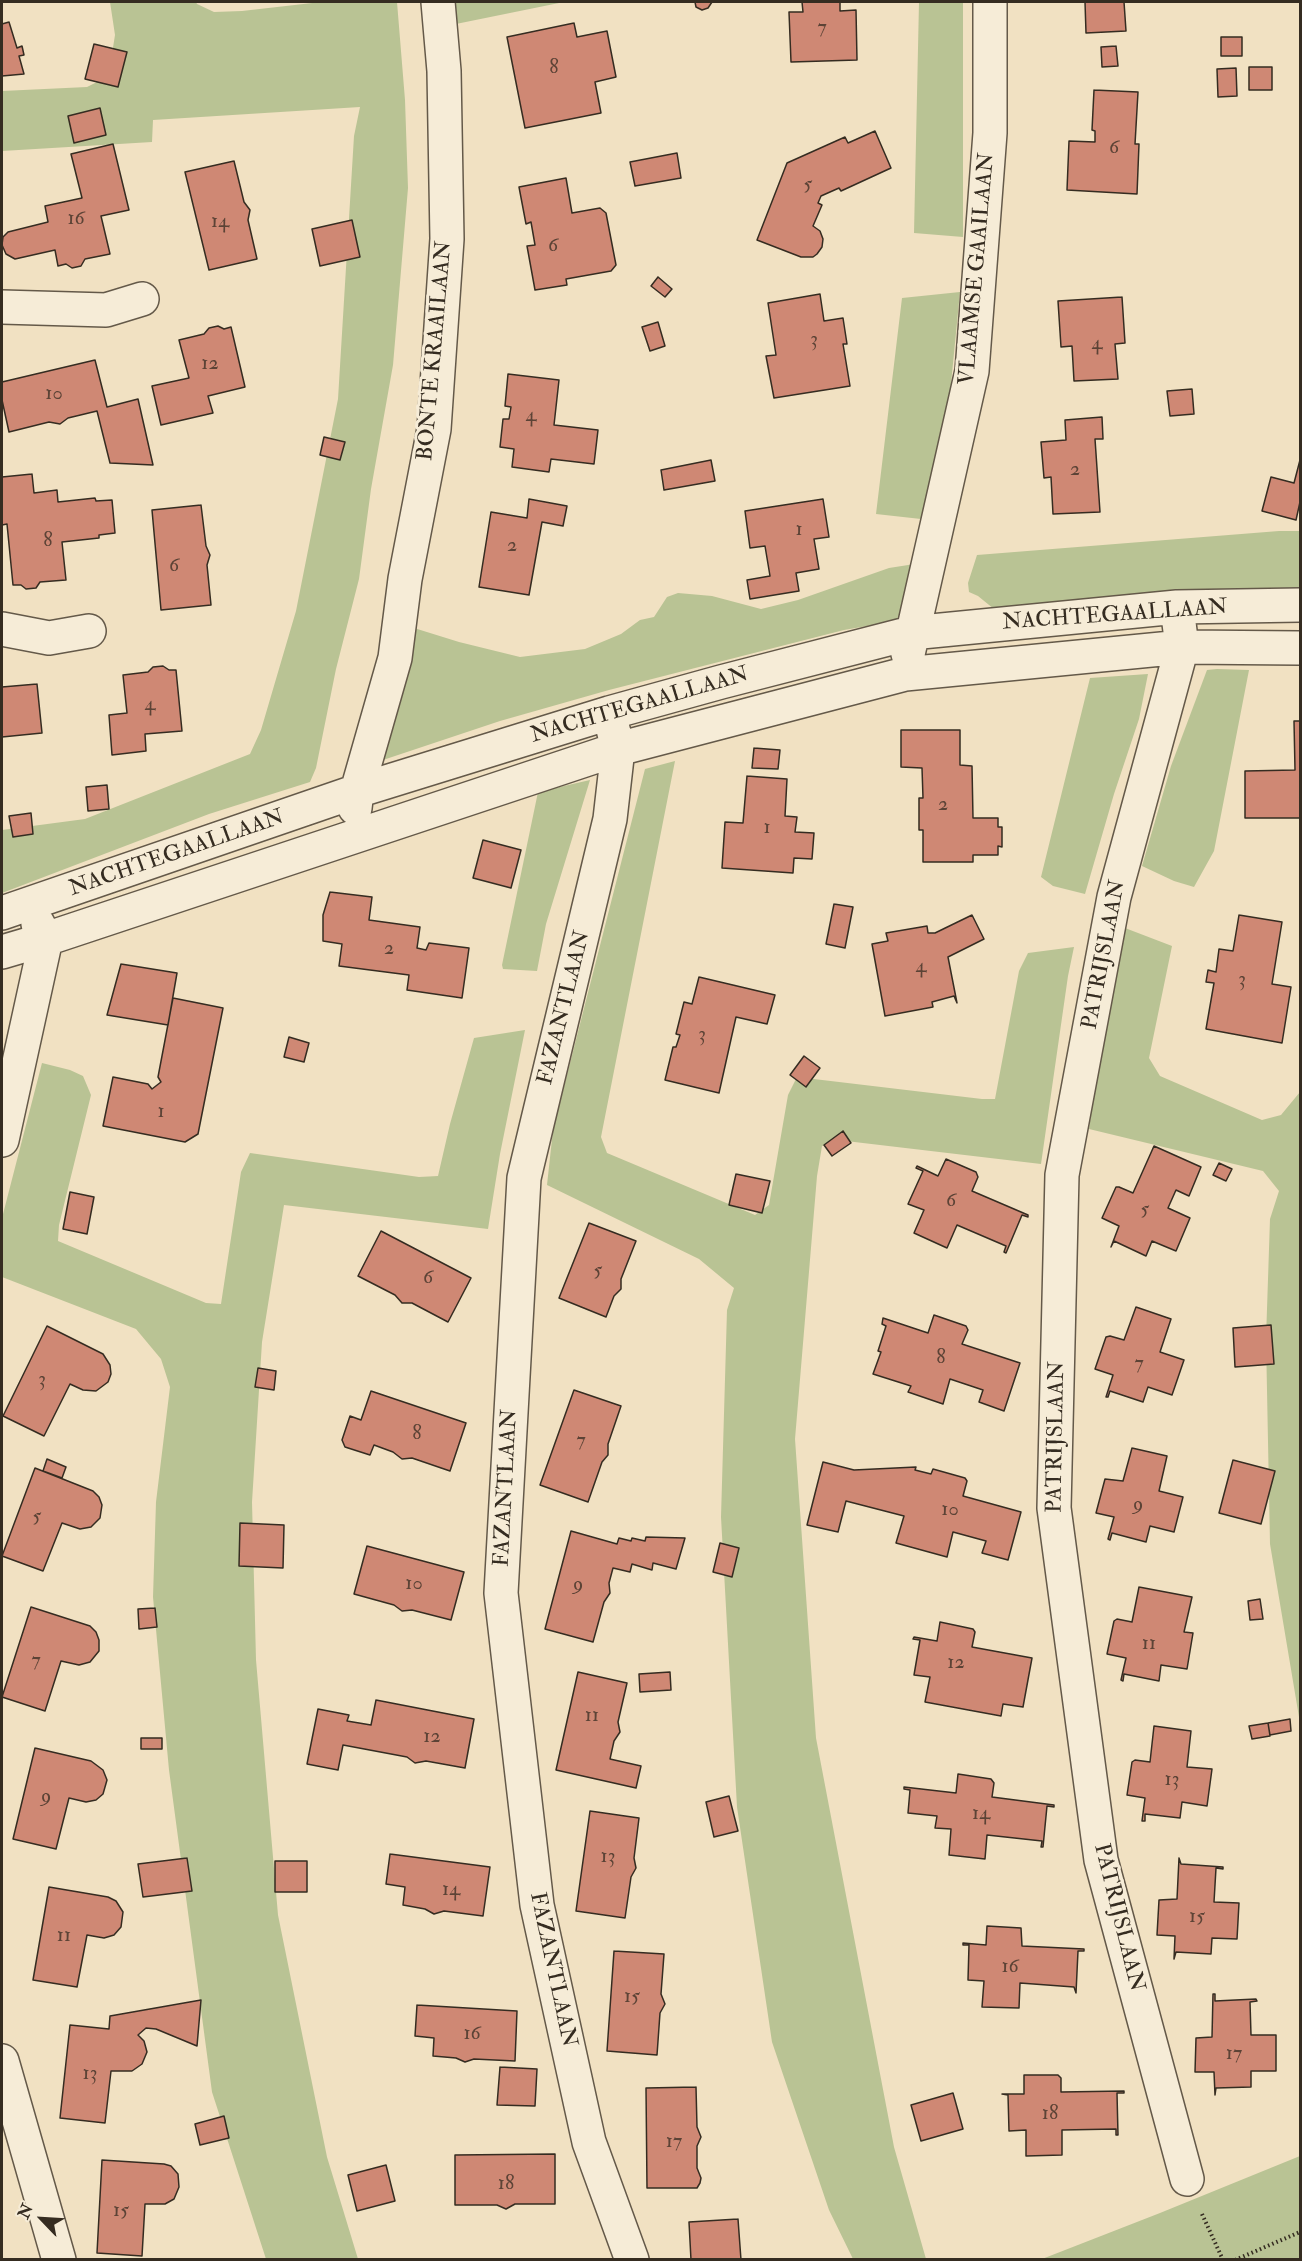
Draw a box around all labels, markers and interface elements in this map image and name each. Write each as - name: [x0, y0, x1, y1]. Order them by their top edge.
- house number: 7: [817, 17, 827, 41]
- house number: 8: [549, 57, 559, 81]
- house number: 6: [1109, 137, 1119, 161]
- street label: VLAAMSE GAAILAAN: [955, 152, 1001, 386]
- house number: 5: [804, 174, 812, 198]
- house number: 16: [67, 208, 85, 232]
- house number: 14: [211, 211, 229, 235]
- house number: 6: [548, 235, 558, 259]
- street label: BONTE KRAAILAAN: [413, 240, 459, 462]
- house number: 3: [810, 329, 818, 353]
- house number: 4: [1092, 333, 1102, 357]
- house number: 12: [201, 353, 219, 377]
- house number: 10: [45, 383, 63, 407]
- house number: 4: [526, 405, 536, 429]
- house number: 2: [1070, 459, 1080, 483]
- house number: 1: [795, 519, 803, 543]
- house number: 8: [43, 530, 53, 554]
- house number: 2: [507, 535, 517, 559]
- house number: 6: [169, 555, 179, 579]
- street label: NACHTEGAALLAAN: [1002, 595, 1228, 637]
- street label: NACHTEGAALLAAN: [528, 662, 752, 750]
- house number: 4: [145, 694, 155, 718]
- house number: 2: [938, 794, 948, 818]
- street label: NACHTEGAALLAAN: [66, 805, 288, 903]
- house number: 1: [763, 817, 771, 841]
- street label: PATRIJSLAAN: [1078, 878, 1132, 1032]
- street label: FAZANTLAAN: [533, 928, 597, 1088]
- house number: 2: [384, 938, 394, 962]
- house number: 4: [916, 956, 926, 980]
- house number: 3: [1238, 969, 1246, 993]
- house number: 3: [698, 1024, 706, 1048]
- house number: 1: [157, 1101, 165, 1125]
- house number: 6: [946, 1190, 956, 1214]
- house number: 5: [1141, 1199, 1149, 1223]
- house number: 5: [594, 1260, 602, 1284]
- house number: 6: [423, 1267, 433, 1291]
- house number: 8: [936, 1347, 946, 1371]
- house number: 7: [1134, 1353, 1144, 1377]
- street label: PATRIJSLAAN: [1042, 1361, 1072, 1513]
- house number: 3: [38, 1369, 46, 1393]
- street label: FAZANTLAAN: [490, 1409, 524, 1567]
- house number: 8: [412, 1423, 422, 1447]
- house number: 7: [576, 1430, 586, 1454]
- house number: 9: [1133, 1494, 1143, 1518]
- house number: 10: [941, 1499, 959, 1523]
- house number: 5: [33, 1506, 41, 1530]
- house number: 10: [405, 1573, 423, 1597]
- house number: 9: [573, 1574, 583, 1598]
- house number: 11: [1142, 1633, 1156, 1657]
- house number: 7: [31, 1650, 41, 1674]
- house number: 12: [947, 1652, 965, 1676]
- house number: 11: [585, 1705, 599, 1729]
- house number: 12: [423, 1726, 441, 1750]
- house number: 13: [1165, 1769, 1179, 1793]
- house number: 9: [41, 1786, 51, 1810]
- house number: 14: [972, 1803, 990, 1827]
- street label: PATRIJSLAAN: [1087, 1841, 1149, 1995]
- house number: 13: [601, 1846, 615, 1870]
- house number: 14: [442, 1879, 460, 1903]
- street label: FAZANTLAAN: [523, 1890, 581, 2050]
- house number: 15: [1189, 1906, 1205, 1930]
- house number: 11: [57, 1925, 71, 1949]
- house number: 16: [1001, 1956, 1019, 1980]
- house number: 15: [624, 1986, 640, 2010]
- house number: 16: [463, 2023, 481, 2047]
- house number: 17: [1226, 2043, 1242, 2067]
- house number: 13: [83, 2063, 97, 2087]
- house number: 18: [1042, 2103, 1058, 2127]
- house number: 17: [666, 2131, 682, 2155]
- house number: 18: [498, 2173, 514, 2197]
- north arrow: [12, 2189, 72, 2249]
- house number: 15: [113, 2200, 129, 2224]
- text: N: [14, 2201, 38, 2222]

